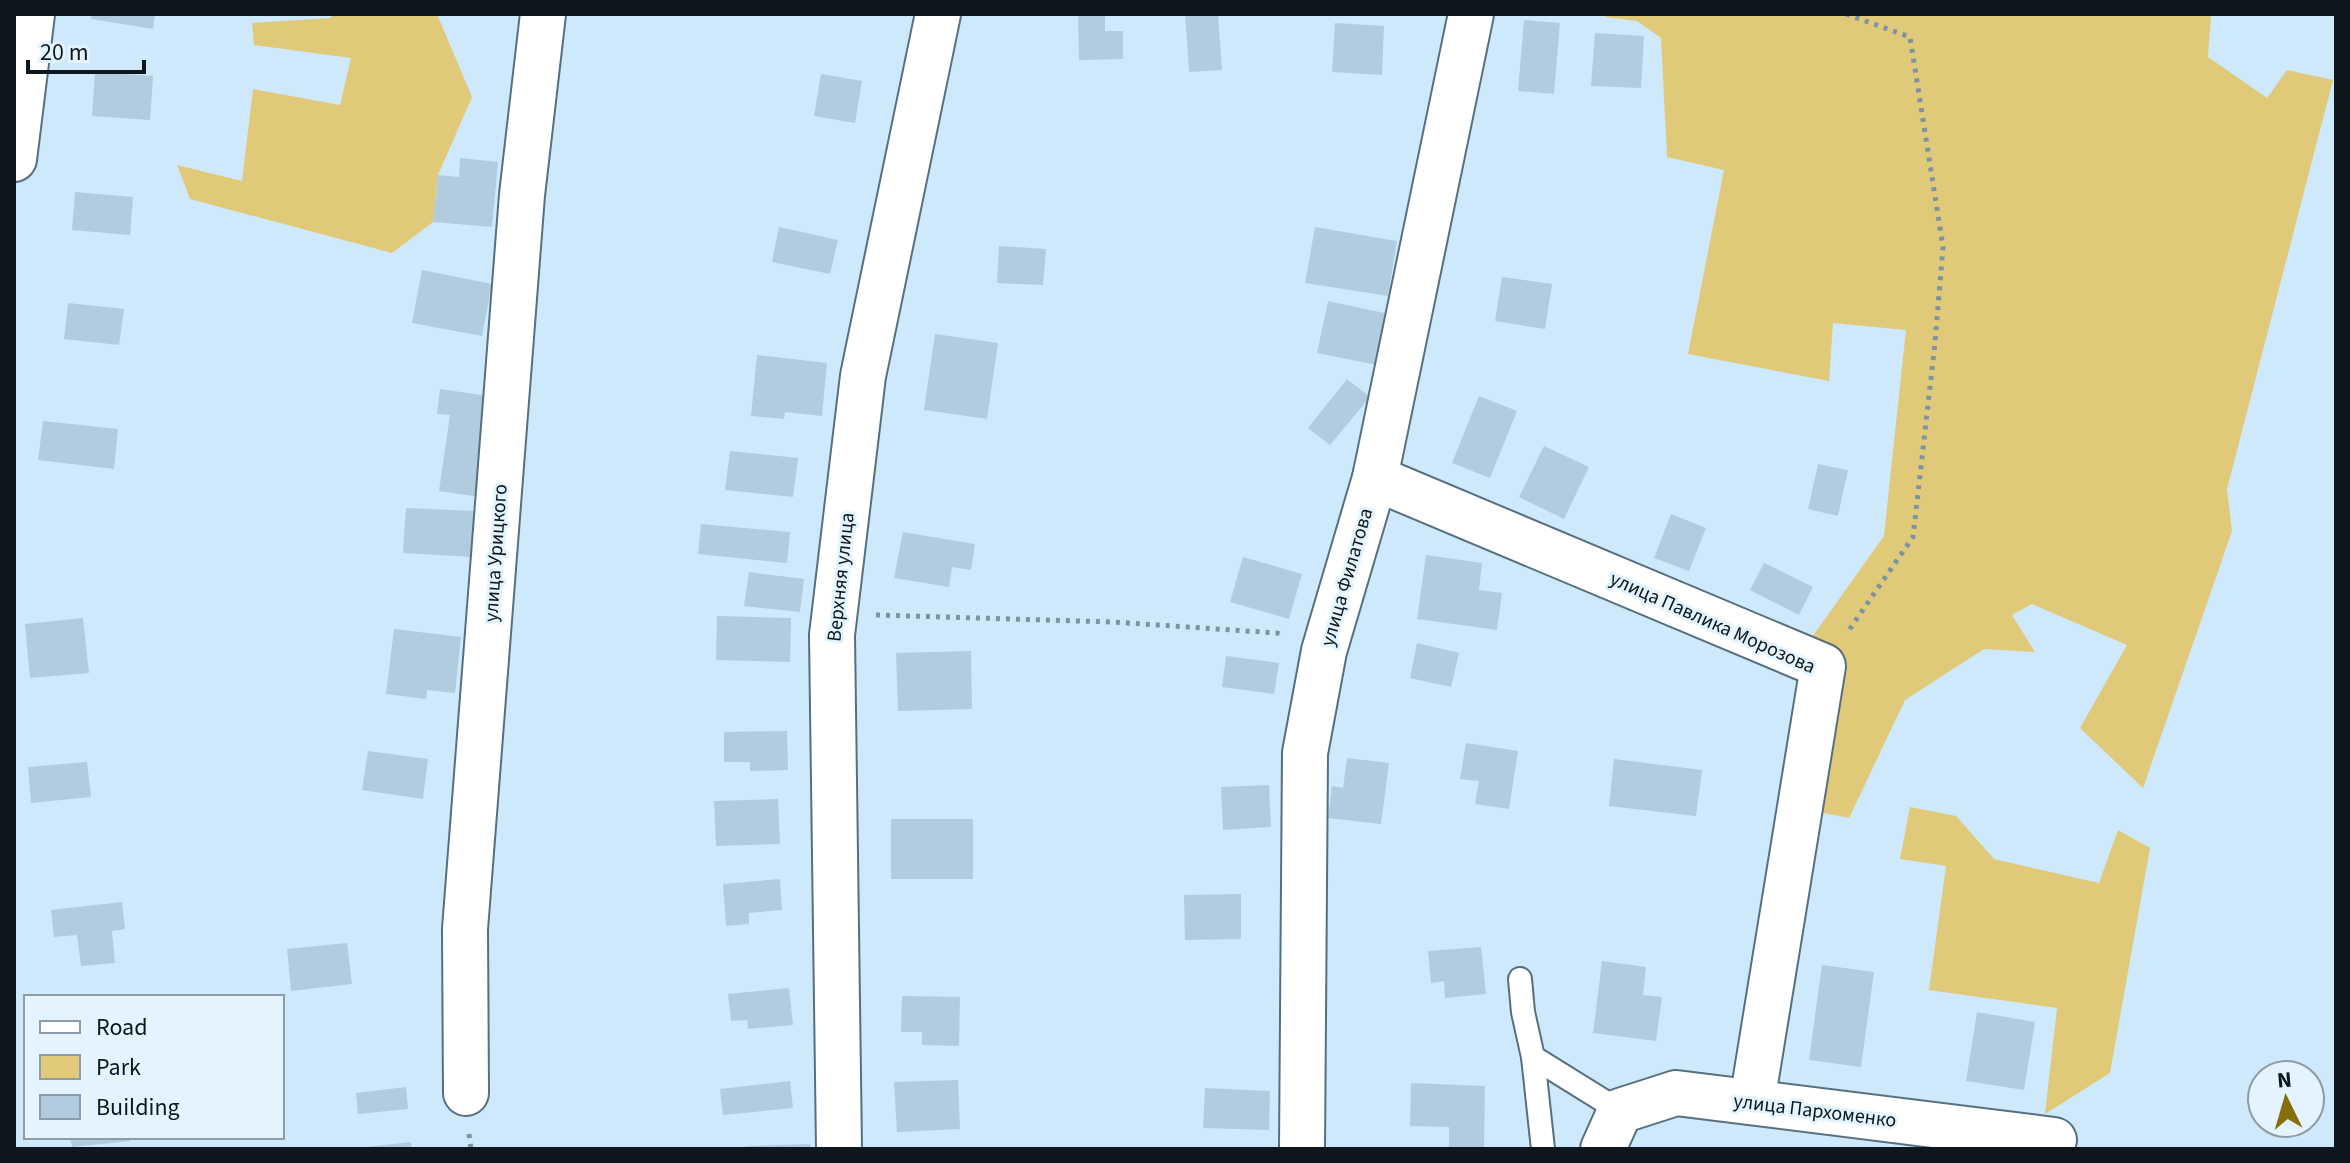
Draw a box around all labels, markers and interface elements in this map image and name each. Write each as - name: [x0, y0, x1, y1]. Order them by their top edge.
- scale bar: [28, 24, 144, 74]
- text: 20 m: [40, 35, 89, 70]
- street label: улица Урицкого: [477, 483, 515, 623]
- street label: улица Филатова: [1314, 505, 1380, 650]
- street label: Верхняя улица: [820, 511, 862, 643]
- street label: улица Павлика Морозова: [1605, 565, 1820, 681]
- legend: [24, 995, 284, 1139]
- text: Road: [96, 1010, 148, 1045]
- text: Park: [96, 1050, 141, 1085]
- north arrow: [2246, 1059, 2326, 1139]
- text: N: [2276, 1063, 2293, 1097]
- street label: улица Пархоменко: [1732, 1087, 1898, 1135]
- text: Building: [96, 1090, 180, 1125]

